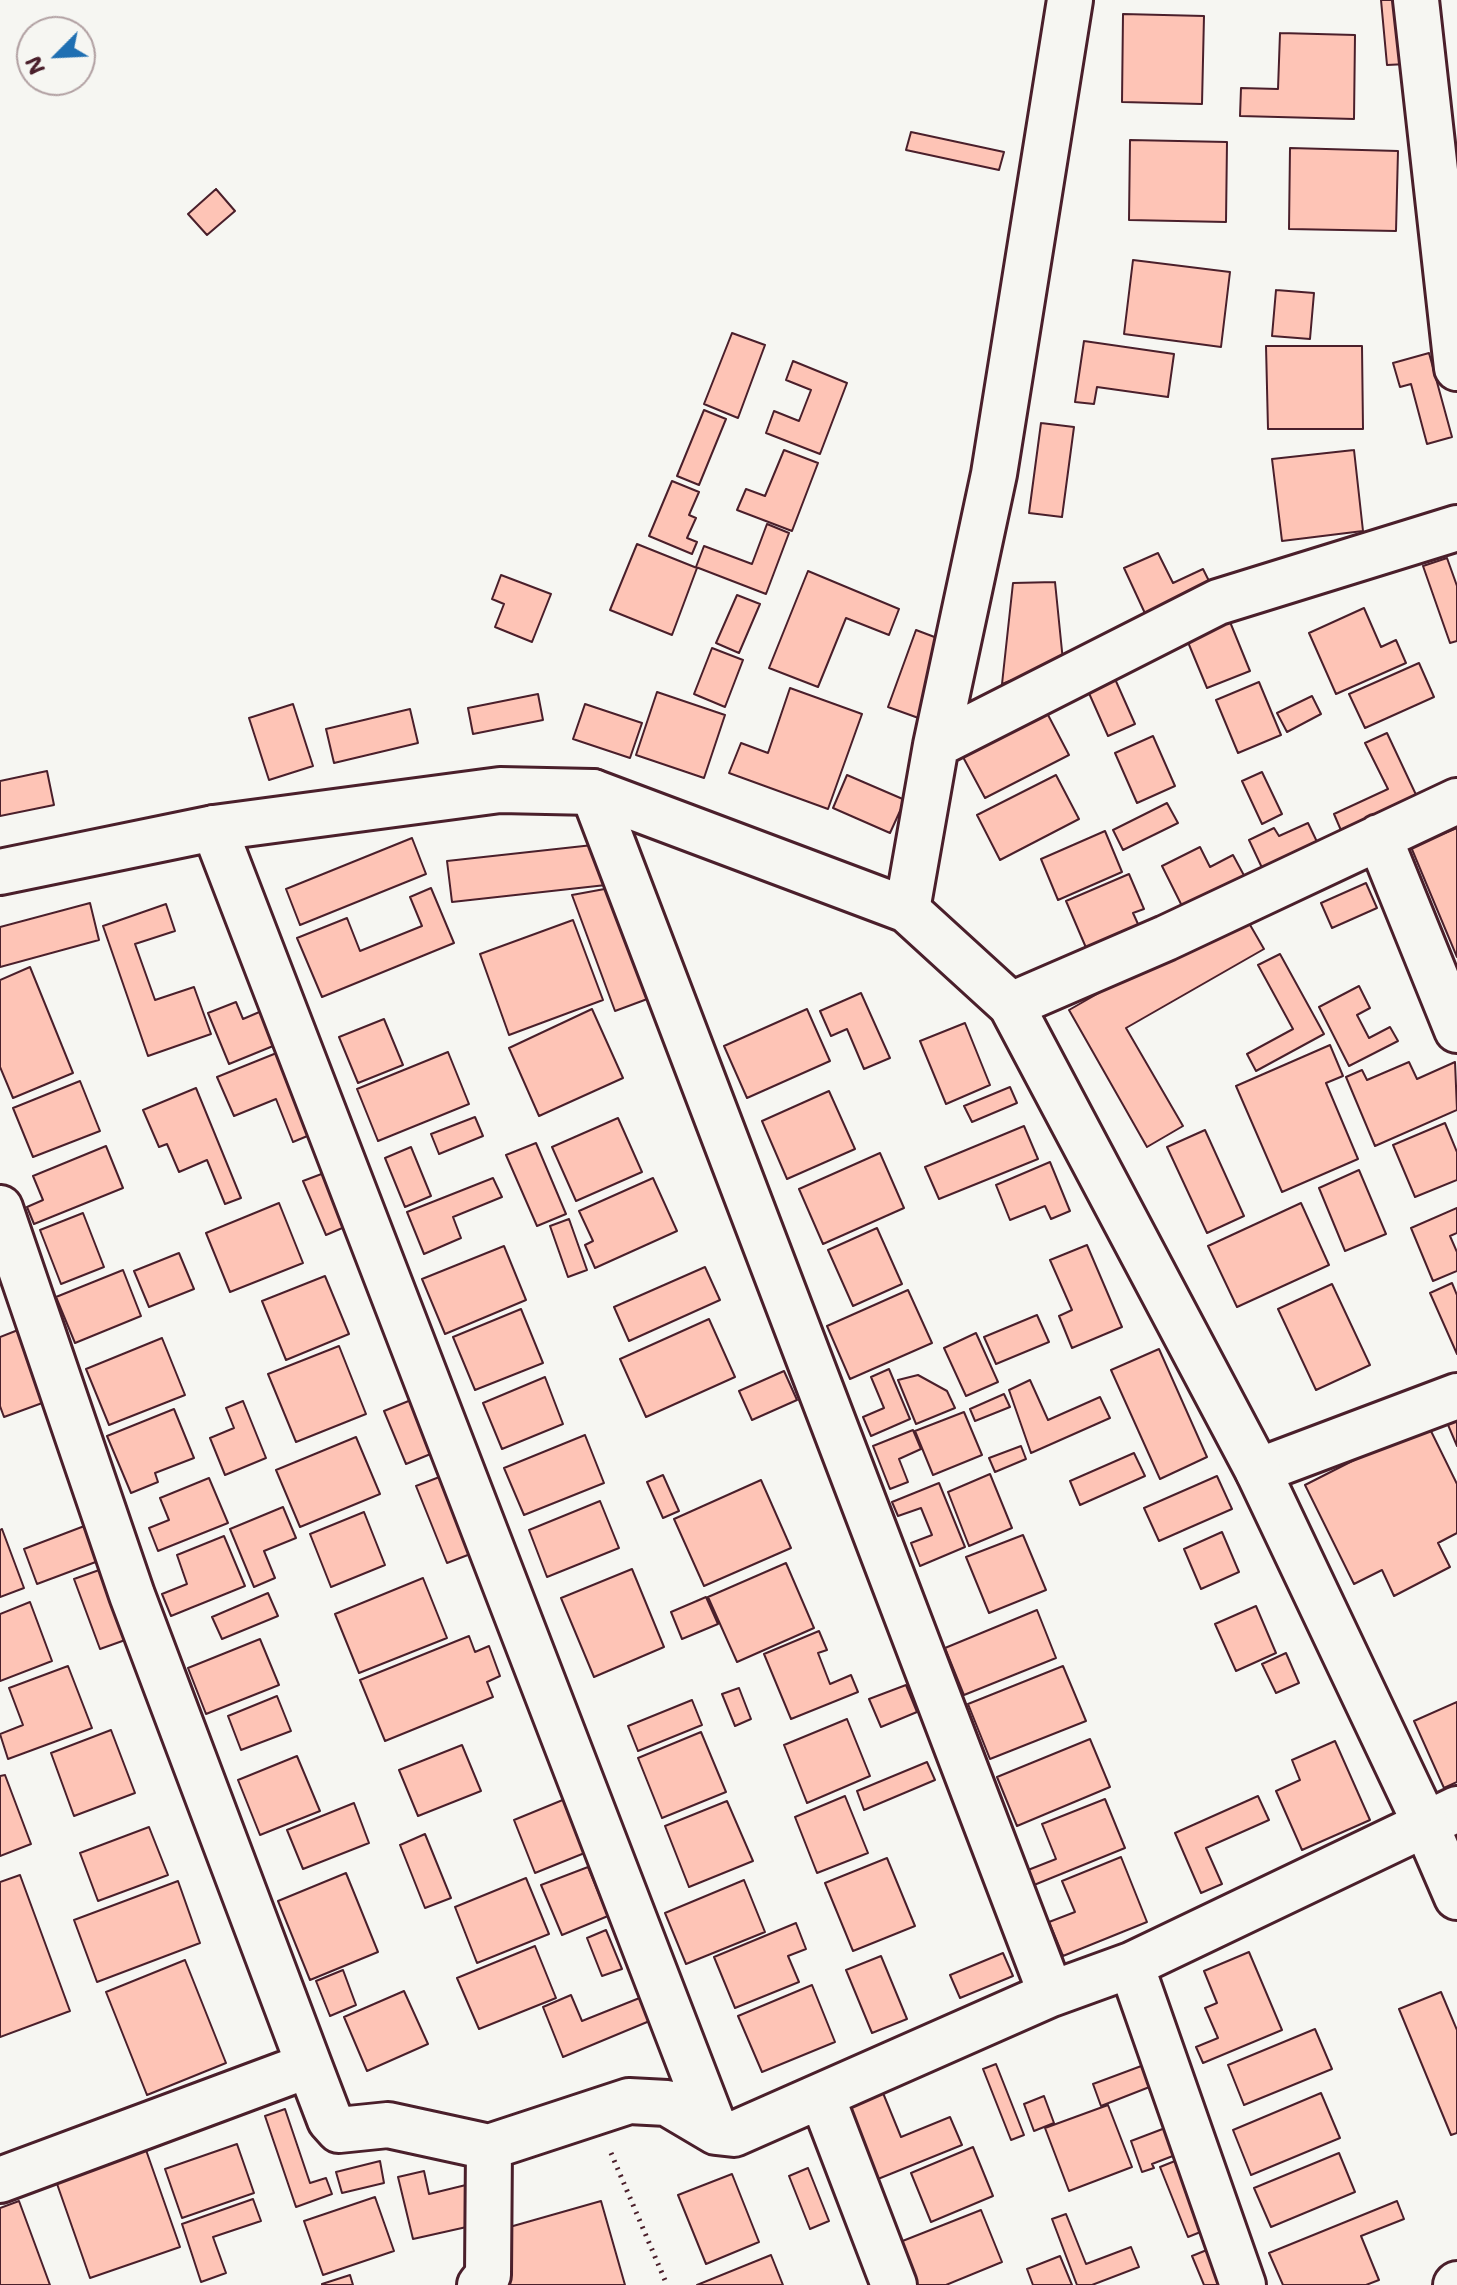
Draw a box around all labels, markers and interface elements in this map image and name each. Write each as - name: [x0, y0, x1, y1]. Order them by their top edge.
- north arrow: [16, 16, 96, 96]
- text: N: [19, 51, 52, 79]

